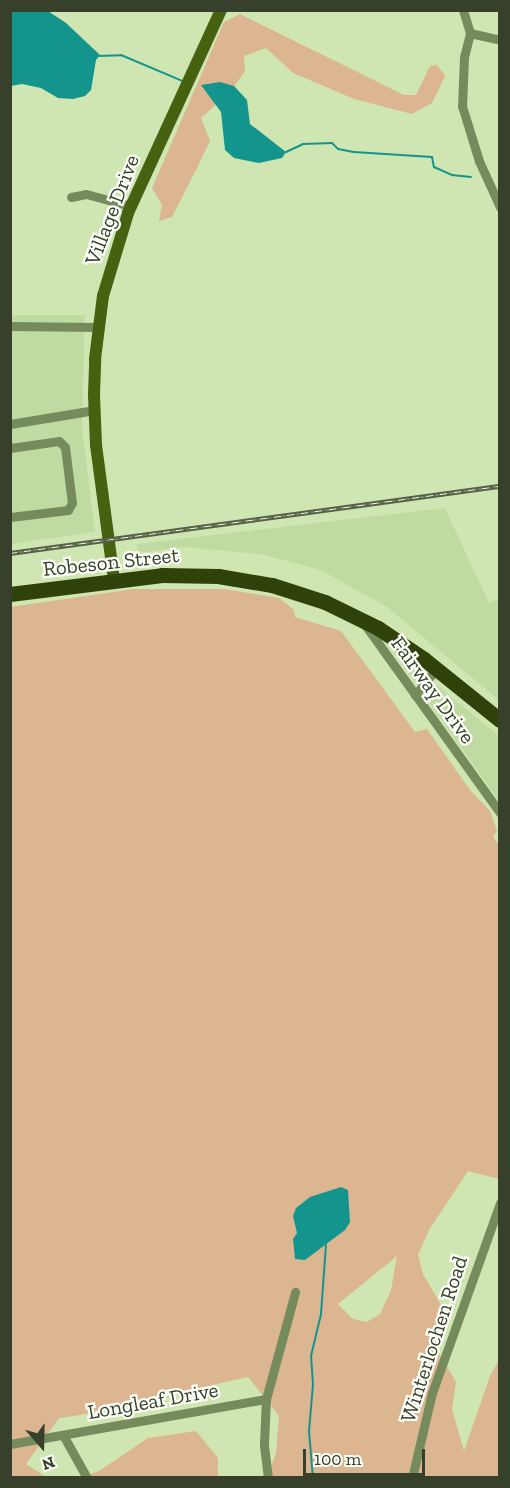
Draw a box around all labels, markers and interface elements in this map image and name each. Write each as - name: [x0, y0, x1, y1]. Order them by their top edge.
- street label: Village Drive: [79, 151, 145, 269]
- street label: Robeson Street: [42, 542, 180, 582]
- street label: Fairway Drive: [385, 631, 481, 749]
- street label: Winterlochen Road: [395, 1253, 473, 1425]
- street label: Longleaf Drive: [86, 1377, 220, 1425]
- north arrow: [12, 1416, 72, 1476]
- scale bar: [306, 1437, 428, 1475]
- text: 100 m: [314, 1448, 361, 1470]
- text: N: [39, 1452, 57, 1474]

